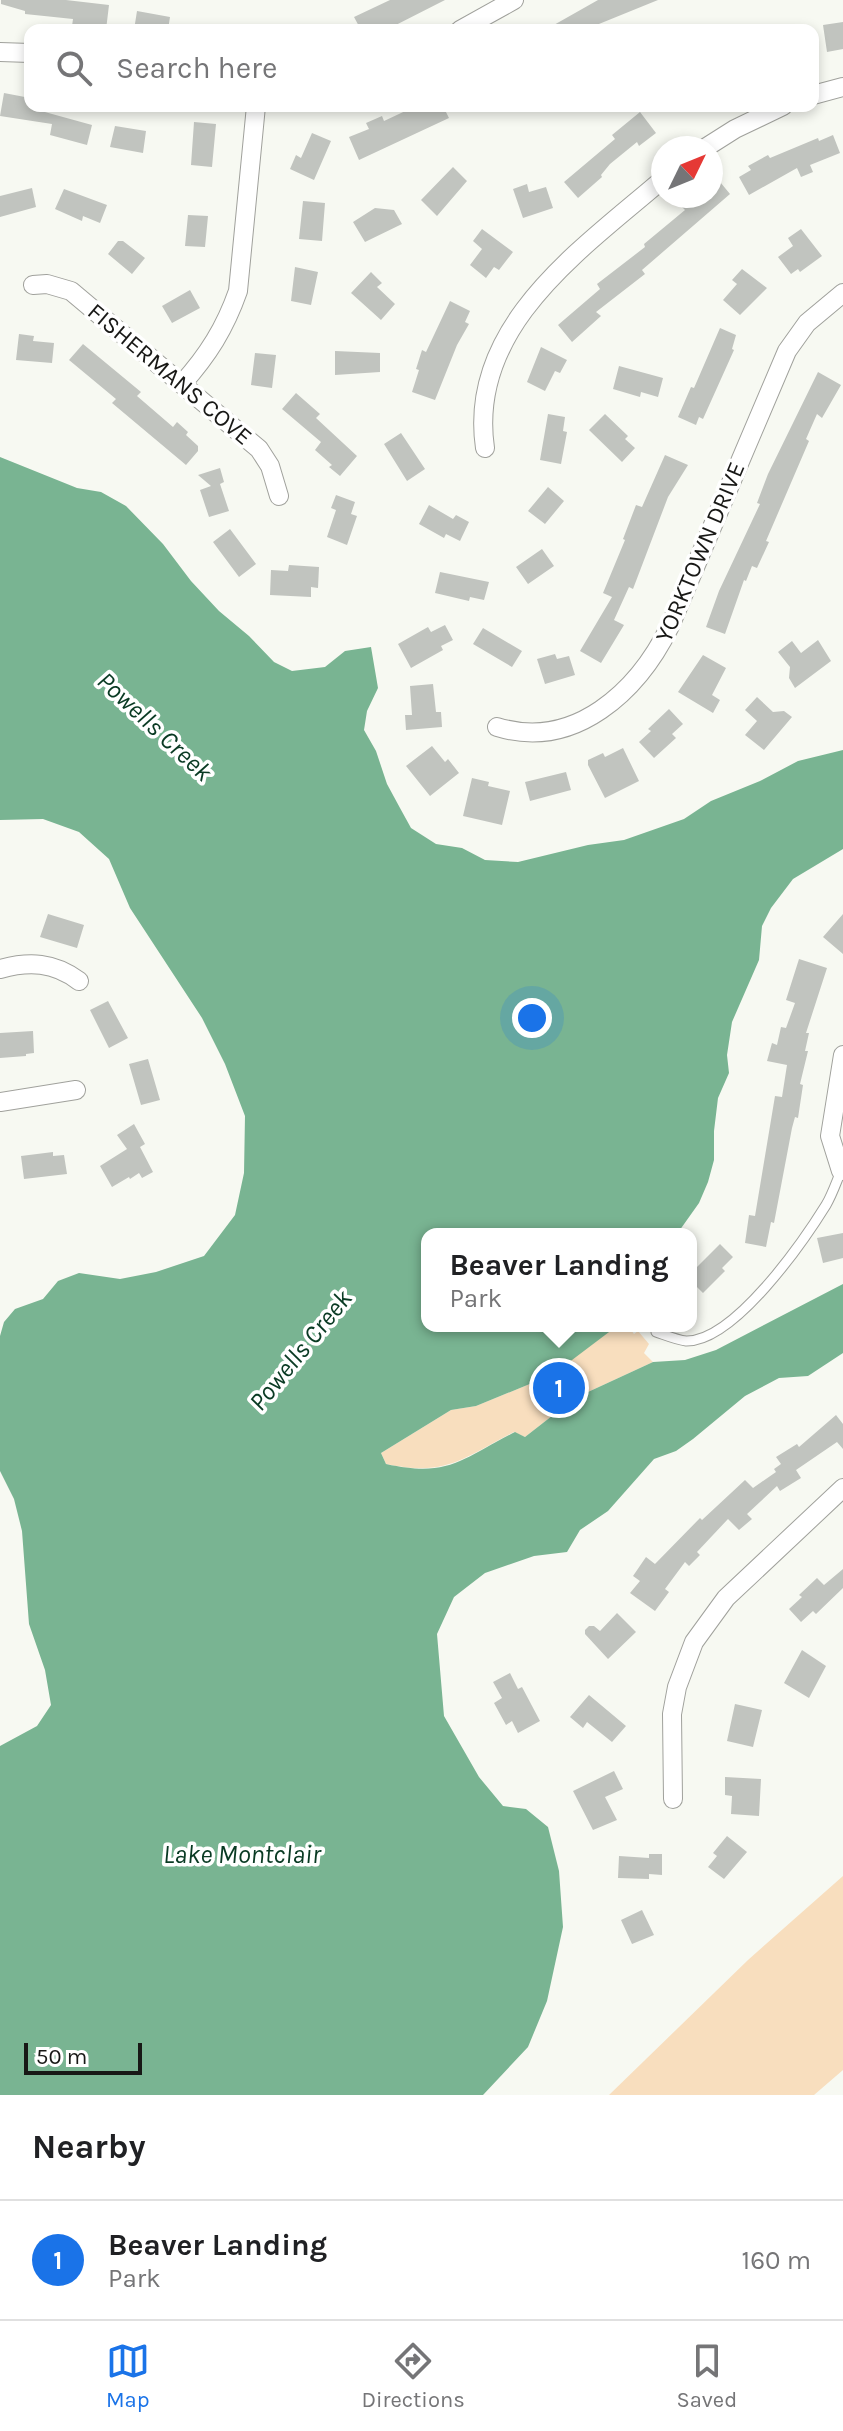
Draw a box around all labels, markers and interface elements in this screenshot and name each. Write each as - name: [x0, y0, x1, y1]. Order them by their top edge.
- search box: [24, 24, 819, 112]
- icon: search: [52, 46, 96, 90]
- text: Search here: [116, 50, 277, 86]
- north arrow: [651, 136, 723, 208]
- street label: FISHERMANS COVE: [82, 297, 258, 451]
- street label: YORKTOWN DRIVE: [649, 458, 751, 646]
- water label: Powells Creek: [91, 665, 219, 788]
- your location: [512, 998, 552, 1038]
- popup: [421, 1228, 697, 1332]
- text: Beaver Landing: [449, 1247, 669, 1283]
- water label: Powells Creek: [242, 1283, 359, 1417]
- text: Park: [449, 1283, 502, 1314]
- pin: 1: [533, 1358, 585, 1418]
- water label: Lake Montclair: [163, 1839, 322, 1870]
- scale bar: [24, 2039, 142, 2075]
- text: 50 m: [36, 2044, 87, 2070]
- text: Nearby: [32, 2127, 146, 2167]
- text: Beaver Landing: [108, 2227, 327, 2263]
- text: 1: [53, 2245, 63, 2276]
- text: 160 m: [742, 2245, 811, 2276]
- text: Park: [108, 2263, 161, 2294]
- tab: Map: [106, 2339, 150, 2413]
- tab: Directions: [361, 2339, 465, 2413]
- tab: Saved: [676, 2339, 737, 2413]

